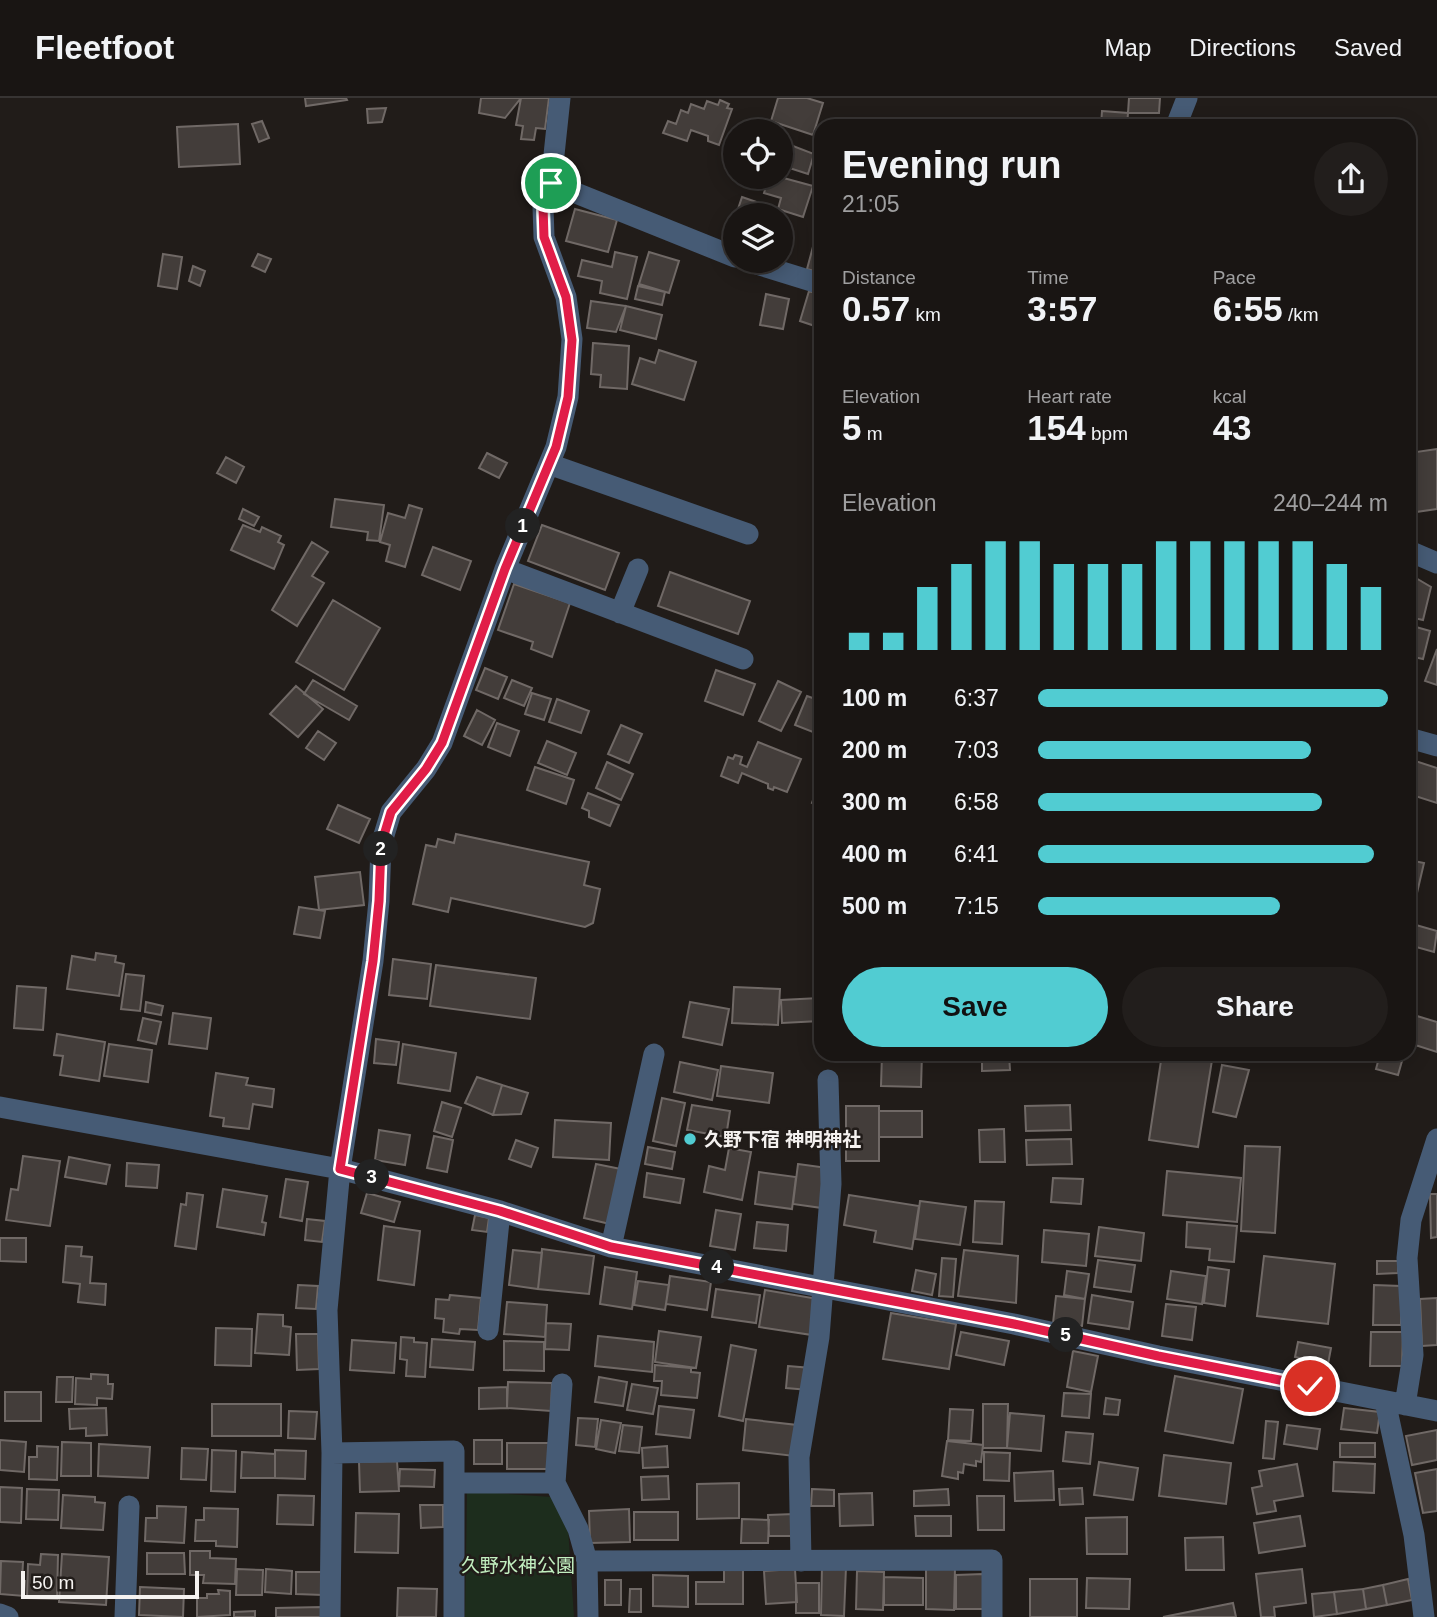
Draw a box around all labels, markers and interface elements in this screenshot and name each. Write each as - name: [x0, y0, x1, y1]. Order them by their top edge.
- text: Fleetfoot: [35, 29, 174, 66]
- text: Map: [1105, 34, 1151, 61]
- text: Directions: [1189, 34, 1296, 61]
- text: Saved: [1334, 34, 1402, 61]
- map controls: [723, 119, 793, 273]
- button: locate: [723, 119, 793, 189]
- button: share: [1314, 142, 1388, 216]
- text: Evening run: [842, 144, 1062, 186]
- pin: [521, 153, 581, 213]
- icon: arrive: [532, 164, 570, 202]
- text: 21:05: [842, 191, 900, 217]
- button: layers: [723, 203, 793, 273]
- text: Distance: [842, 267, 916, 288]
- text: Time: [1027, 267, 1069, 288]
- text: Pace: [1213, 267, 1256, 288]
- text: 0.57: [842, 289, 910, 328]
- text: 3:57: [1027, 289, 1097, 328]
- text: 6:55: [1213, 289, 1283, 328]
- text: km: [910, 304, 941, 325]
- text: /km: [1283, 304, 1319, 325]
- text: Elevation: [842, 386, 920, 407]
- text: Heart rate: [1027, 386, 1112, 407]
- text: kcal: [1213, 386, 1246, 407]
- text: 5: [842, 408, 861, 447]
- text: 154: [1027, 408, 1086, 447]
- text: 43: [1213, 408, 1252, 447]
- text: m: [861, 423, 883, 444]
- text: bpm: [1086, 423, 1128, 444]
- text: Elevation: [842, 490, 937, 516]
- text: 240–244 m: [1273, 490, 1388, 516]
- pin: 1: [505, 508, 540, 544]
- text: 1: [517, 515, 528, 536]
- text: 100 m: [842, 685, 907, 711]
- text: 6:37: [954, 685, 999, 711]
- text: 200 m: [842, 737, 907, 763]
- text: 7:03: [954, 737, 999, 763]
- text: 300 m: [842, 789, 907, 815]
- text: 6:58: [954, 789, 999, 815]
- pin: 2: [364, 832, 398, 866]
- text: 2: [375, 838, 386, 859]
- text: 400 m: [842, 841, 907, 867]
- text: 6:41: [954, 841, 999, 867]
- text: 500 m: [842, 893, 907, 919]
- text: 7:15: [954, 893, 999, 919]
- button: Save: [842, 967, 1108, 1047]
- button: Share: [1122, 967, 1388, 1047]
- place label: 久野下宿 神明神社: [704, 1129, 861, 1150]
- marker: 久野下宿 神明神社: [682, 1131, 698, 1147]
- pin: 3: [354, 1160, 390, 1194]
- text: 3: [366, 1166, 377, 1187]
- pin: 4: [700, 1250, 734, 1284]
- text: 4: [711, 1256, 722, 1277]
- pin: 5: [1048, 1318, 1084, 1352]
- text: 5: [1060, 1324, 1071, 1345]
- pin: [1280, 1356, 1340, 1416]
- icon: check: [1291, 1367, 1329, 1405]
- park label: 久野水神公園: [461, 1555, 575, 1576]
- scale bar: [21, 1568, 200, 1600]
- text: 50 m: [32, 1572, 74, 1593]

